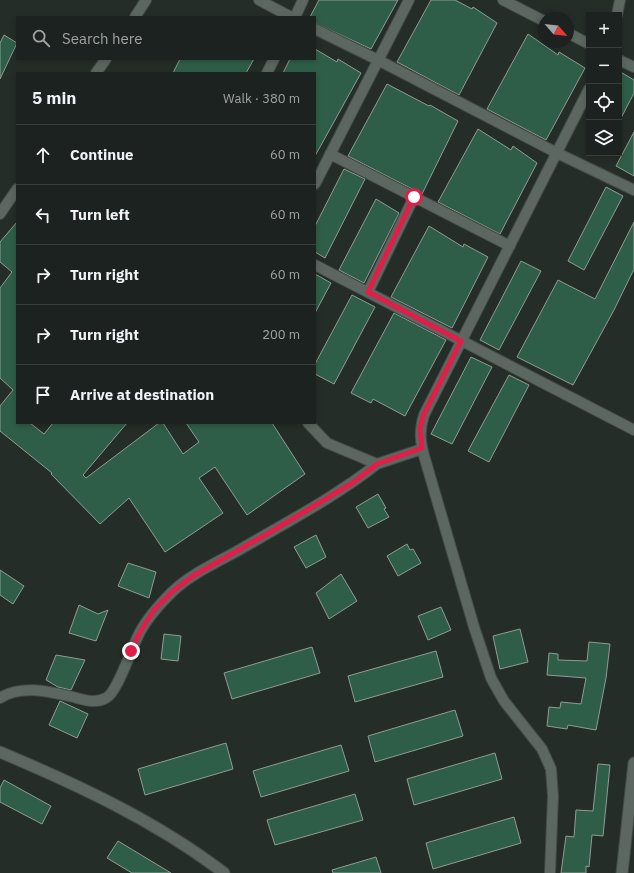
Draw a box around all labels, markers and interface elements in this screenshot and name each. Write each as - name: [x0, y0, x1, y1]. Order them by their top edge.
- north arrow: [538, 12, 574, 48]
- map controls: [586, 12, 622, 156]
- button: +: [586, 12, 622, 48]
- search box: [16, 16, 316, 60]
- icon: search: [30, 27, 52, 49]
- text: Search here: [62, 29, 142, 48]
- button: −: [586, 48, 622, 84]
- button: locate: [586, 84, 622, 120]
- text: 5 min: [32, 87, 76, 109]
- text: Walk · 380 m: [223, 90, 300, 107]
- button: layers: [586, 120, 622, 156]
- icon: ahead: [32, 144, 54, 166]
- text: Continue: [70, 145, 134, 164]
- text: 60 m: [270, 146, 300, 163]
- route start: [405, 188, 423, 206]
- icon: left: [32, 204, 54, 226]
- text: Turn left: [70, 205, 130, 224]
- text: 60 m: [270, 206, 300, 223]
- icon: right: [32, 264, 54, 286]
- text: Turn right: [70, 265, 139, 284]
- text: 60 m: [270, 266, 300, 283]
- icon: right: [32, 324, 54, 346]
- text: Turn right: [70, 325, 139, 344]
- text: 200 m: [262, 326, 300, 343]
- icon: arrive: [32, 384, 54, 406]
- text: Arrive at destination: [70, 385, 214, 404]
- route end: [122, 642, 140, 660]

